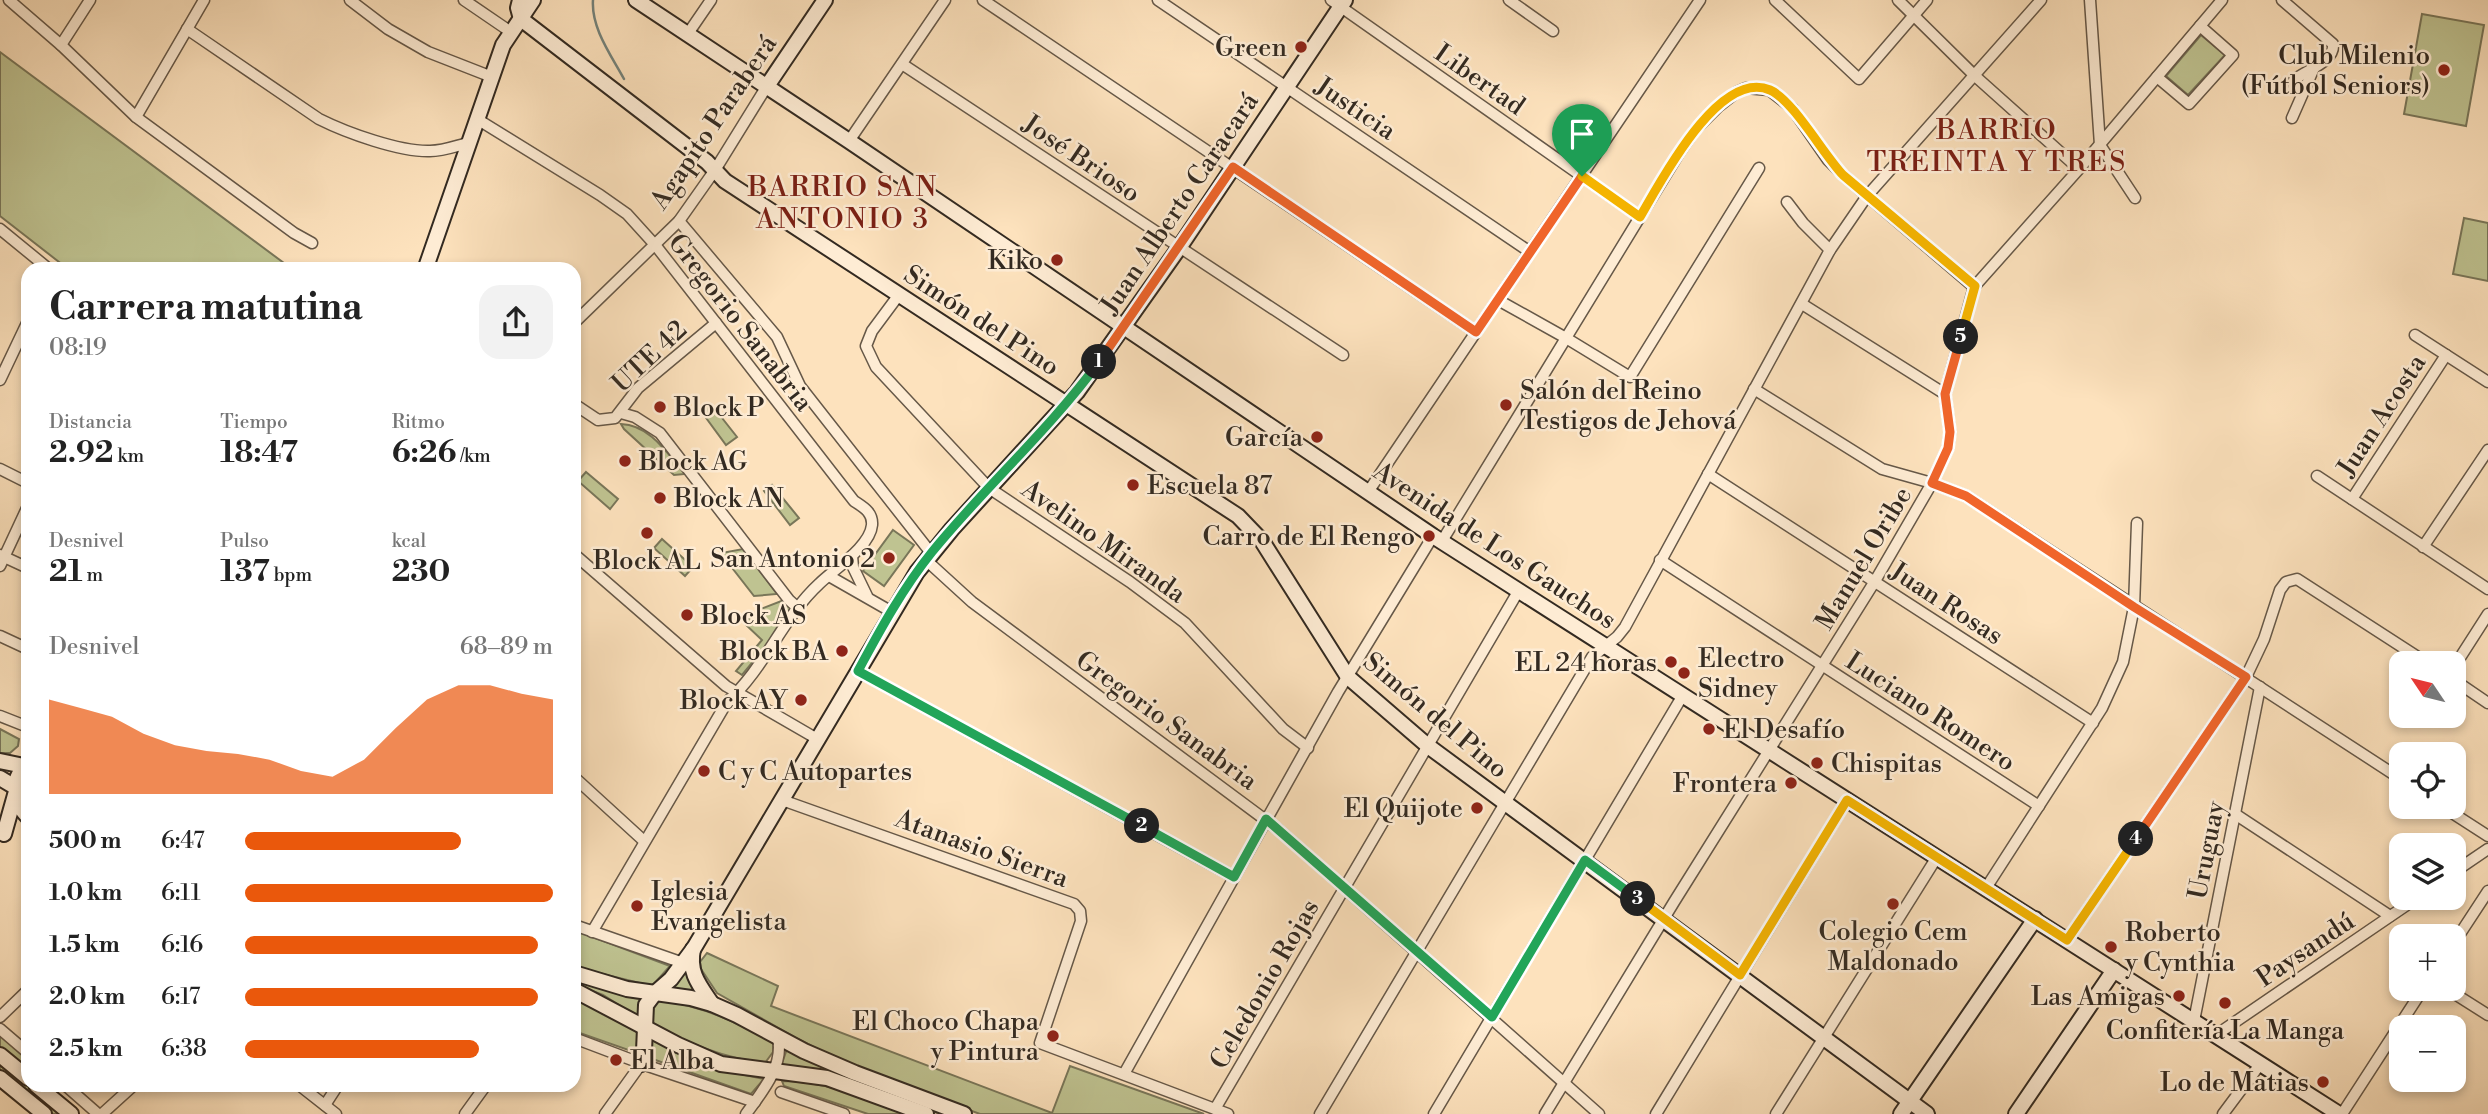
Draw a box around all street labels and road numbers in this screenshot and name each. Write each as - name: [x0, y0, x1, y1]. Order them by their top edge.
- street label: Agapito Paraberá: [643, 29, 784, 217]
- street label: Libertad: [1428, 37, 1531, 123]
- street label: Justicia: [1308, 70, 1402, 148]
- street label: Juan Alberto Caracará: [1093, 86, 1266, 321]
- street label: José Brioso: [1016, 107, 1146, 210]
- street label: Gregorio Sanabria: [661, 227, 820, 419]
- street label: Simón del Pino: [898, 259, 1065, 383]
- street label: UTE 42: [605, 314, 694, 400]
- street label: Juan Acosta: [2330, 348, 2434, 483]
- street label: Avenida de Los Gauchos: [1366, 455, 1622, 636]
- street label: Avelino Miranda: [1014, 473, 1192, 611]
- street label: Manuel Oribe: [1809, 481, 1919, 636]
- street label: Juan Rosas: [1883, 555, 2009, 652]
- street label: Gregorio Sanabria: [1069, 644, 1264, 798]
- street label: Luciano Romero: [1839, 645, 2021, 779]
- street label: Simón del Pino: [1356, 646, 1514, 786]
- street label: Uruguay: [2182, 798, 2232, 902]
- street label: Atanasio Sierra: [890, 802, 1073, 895]
- street label: Celedonio Rojas: [1203, 894, 1326, 1075]
- street label: Paysandú: [2250, 905, 2361, 994]

